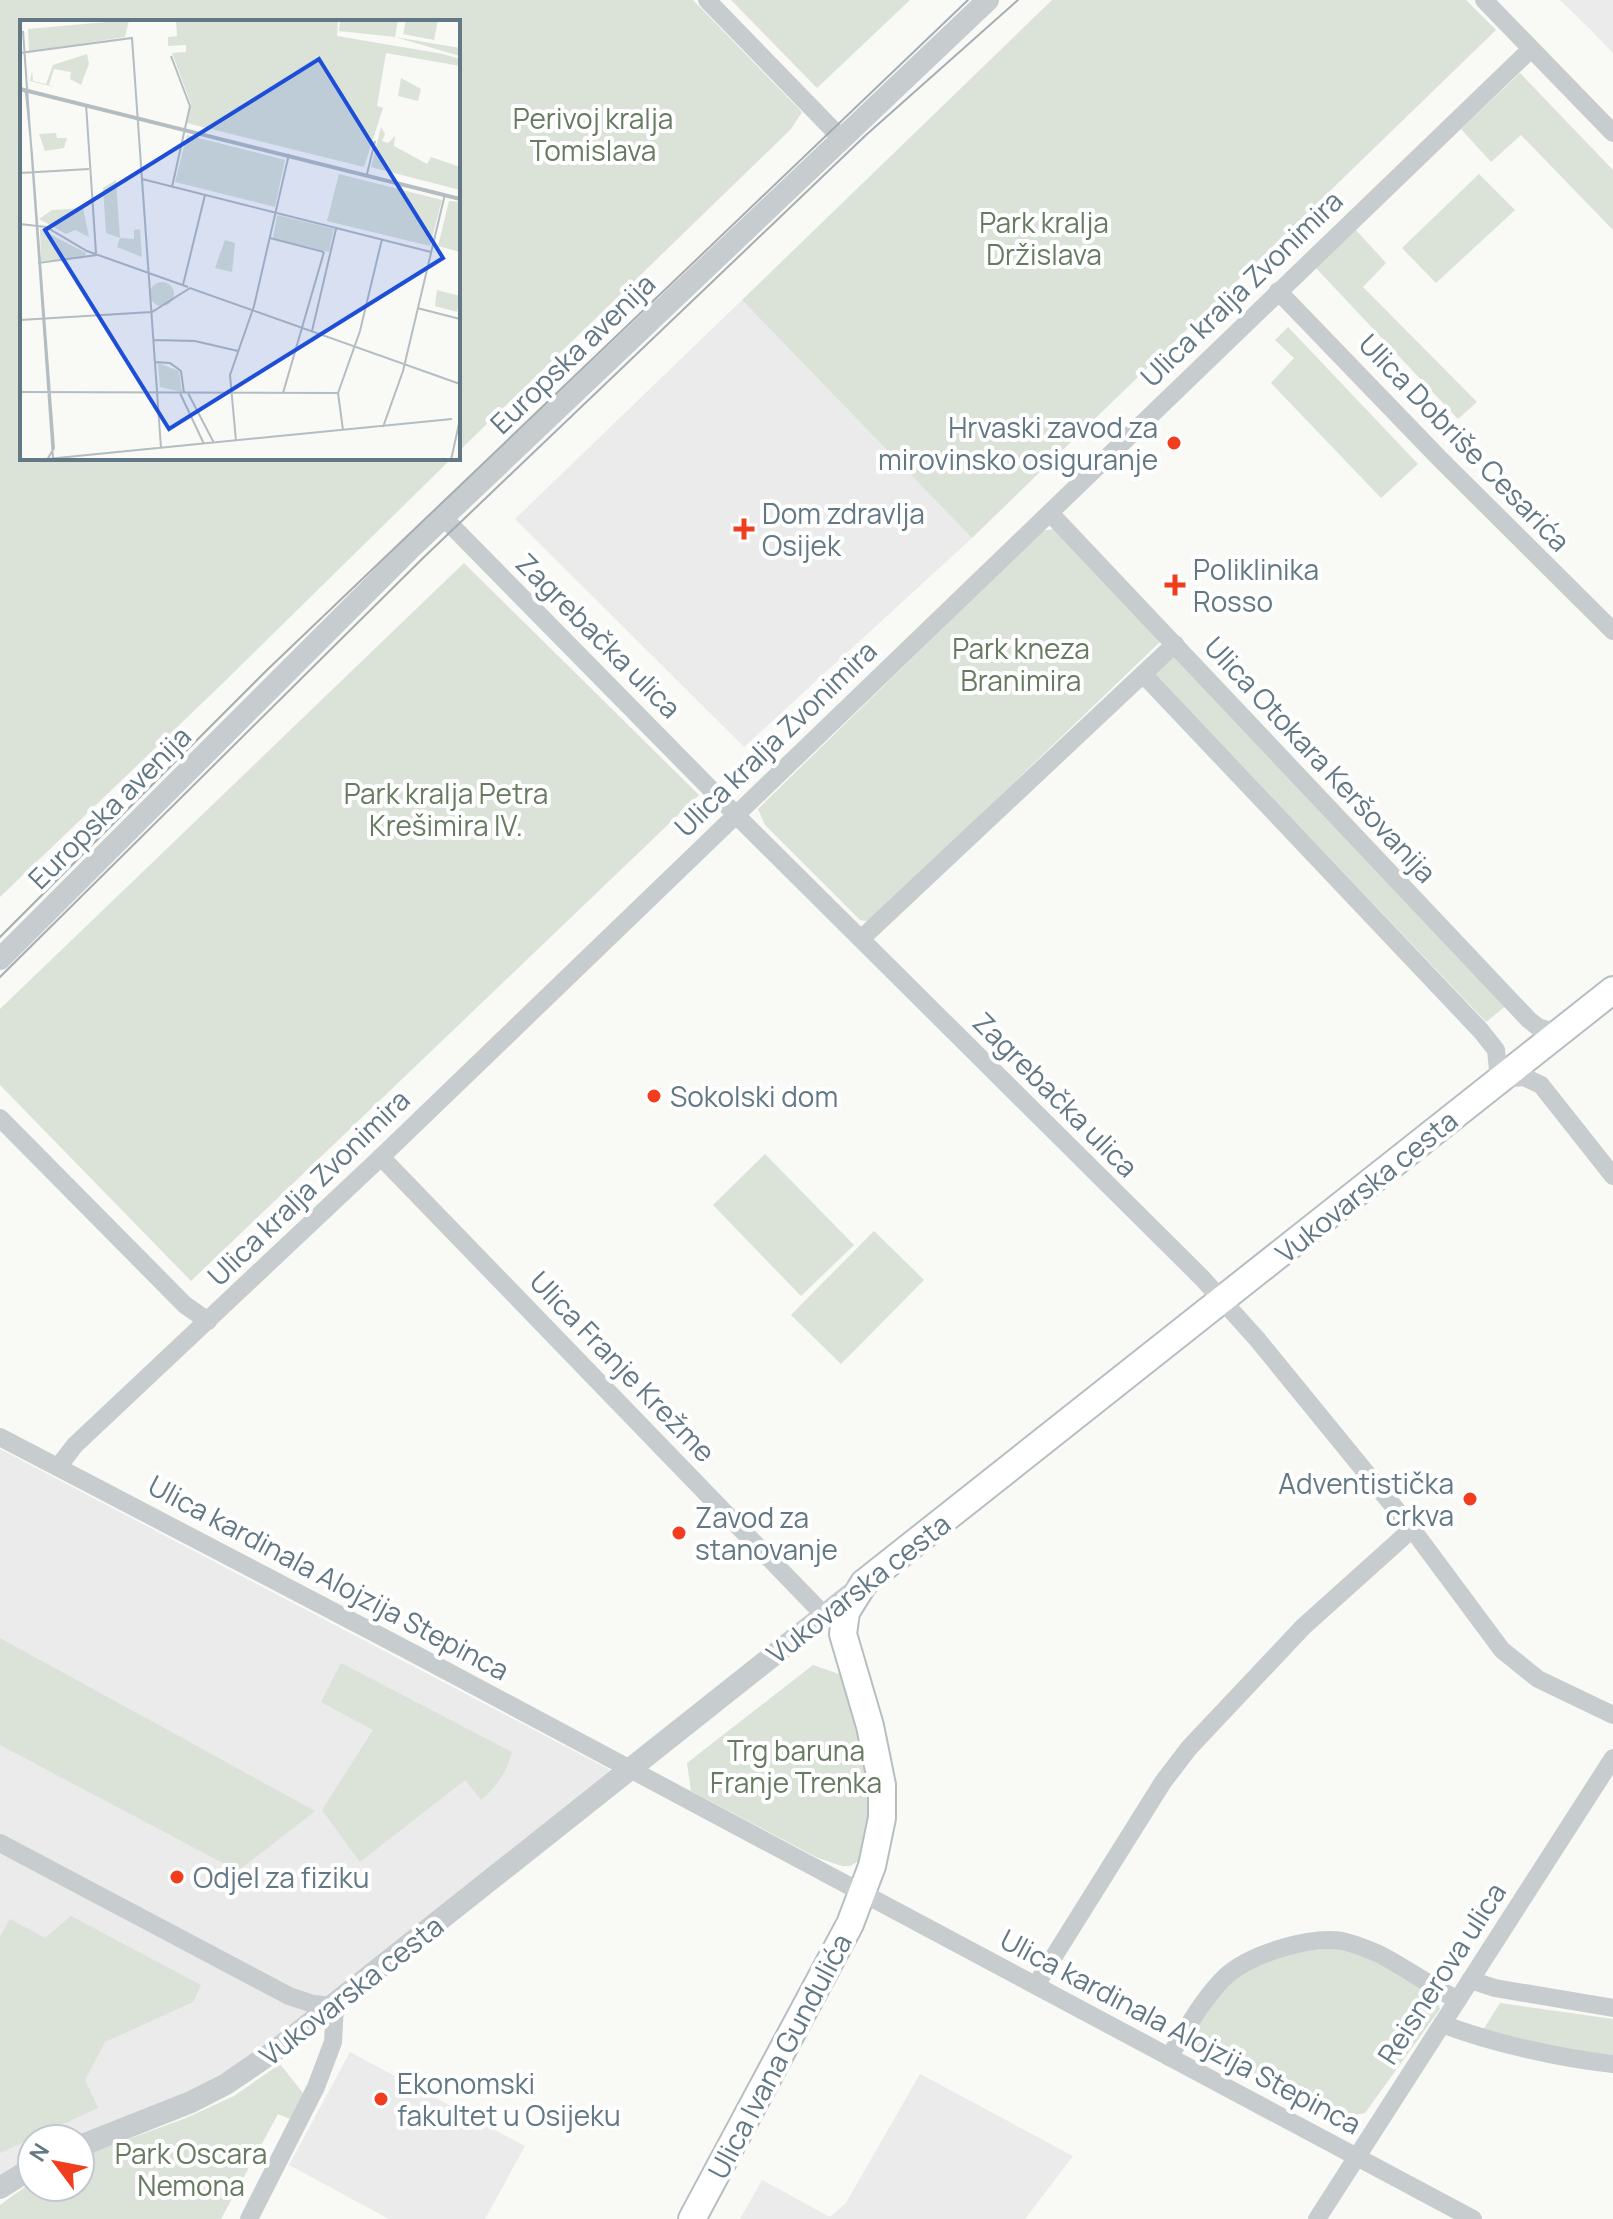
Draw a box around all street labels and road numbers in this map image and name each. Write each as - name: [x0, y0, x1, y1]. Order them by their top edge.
- street label: Ulica kralja Zvonimira: [1132, 182, 1350, 394]
- street label: Europska avenija: [481, 264, 663, 442]
- street label: Ulica Dobriše Cesarića: [1351, 325, 1579, 559]
- street label: Zagrebačka ulica: [508, 544, 690, 726]
- street label: Ulica Otokara Keršovanija: [1197, 628, 1445, 890]
- street label: Ulica kralja Zvonimira: [666, 632, 884, 844]
- street label: Europska avenija: [19, 717, 199, 897]
- street label: Zagrebačka ulica: [965, 1003, 1147, 1185]
- street label: Ulica kralja Zvonimira: [199, 1081, 417, 1293]
- street label: Vukovarska cesta: [1267, 1101, 1465, 1271]
- street label: Ulica Franje Krežme: [522, 1262, 724, 1470]
- street label: Ulica kardinala Alojzija Stepinca: [142, 1466, 516, 1688]
- street label: Vukovarska cesta: [758, 1504, 958, 1672]
- street label: Reisnerova ulica: [1368, 1875, 1514, 2071]
- street label: Vukovarska cesta: [251, 1906, 451, 2074]
- street label: Ulica kardinala Alojzija Stepinca: [994, 1920, 1368, 2142]
- street label: Ulica Ivana Gundulića: [698, 1927, 860, 2185]

